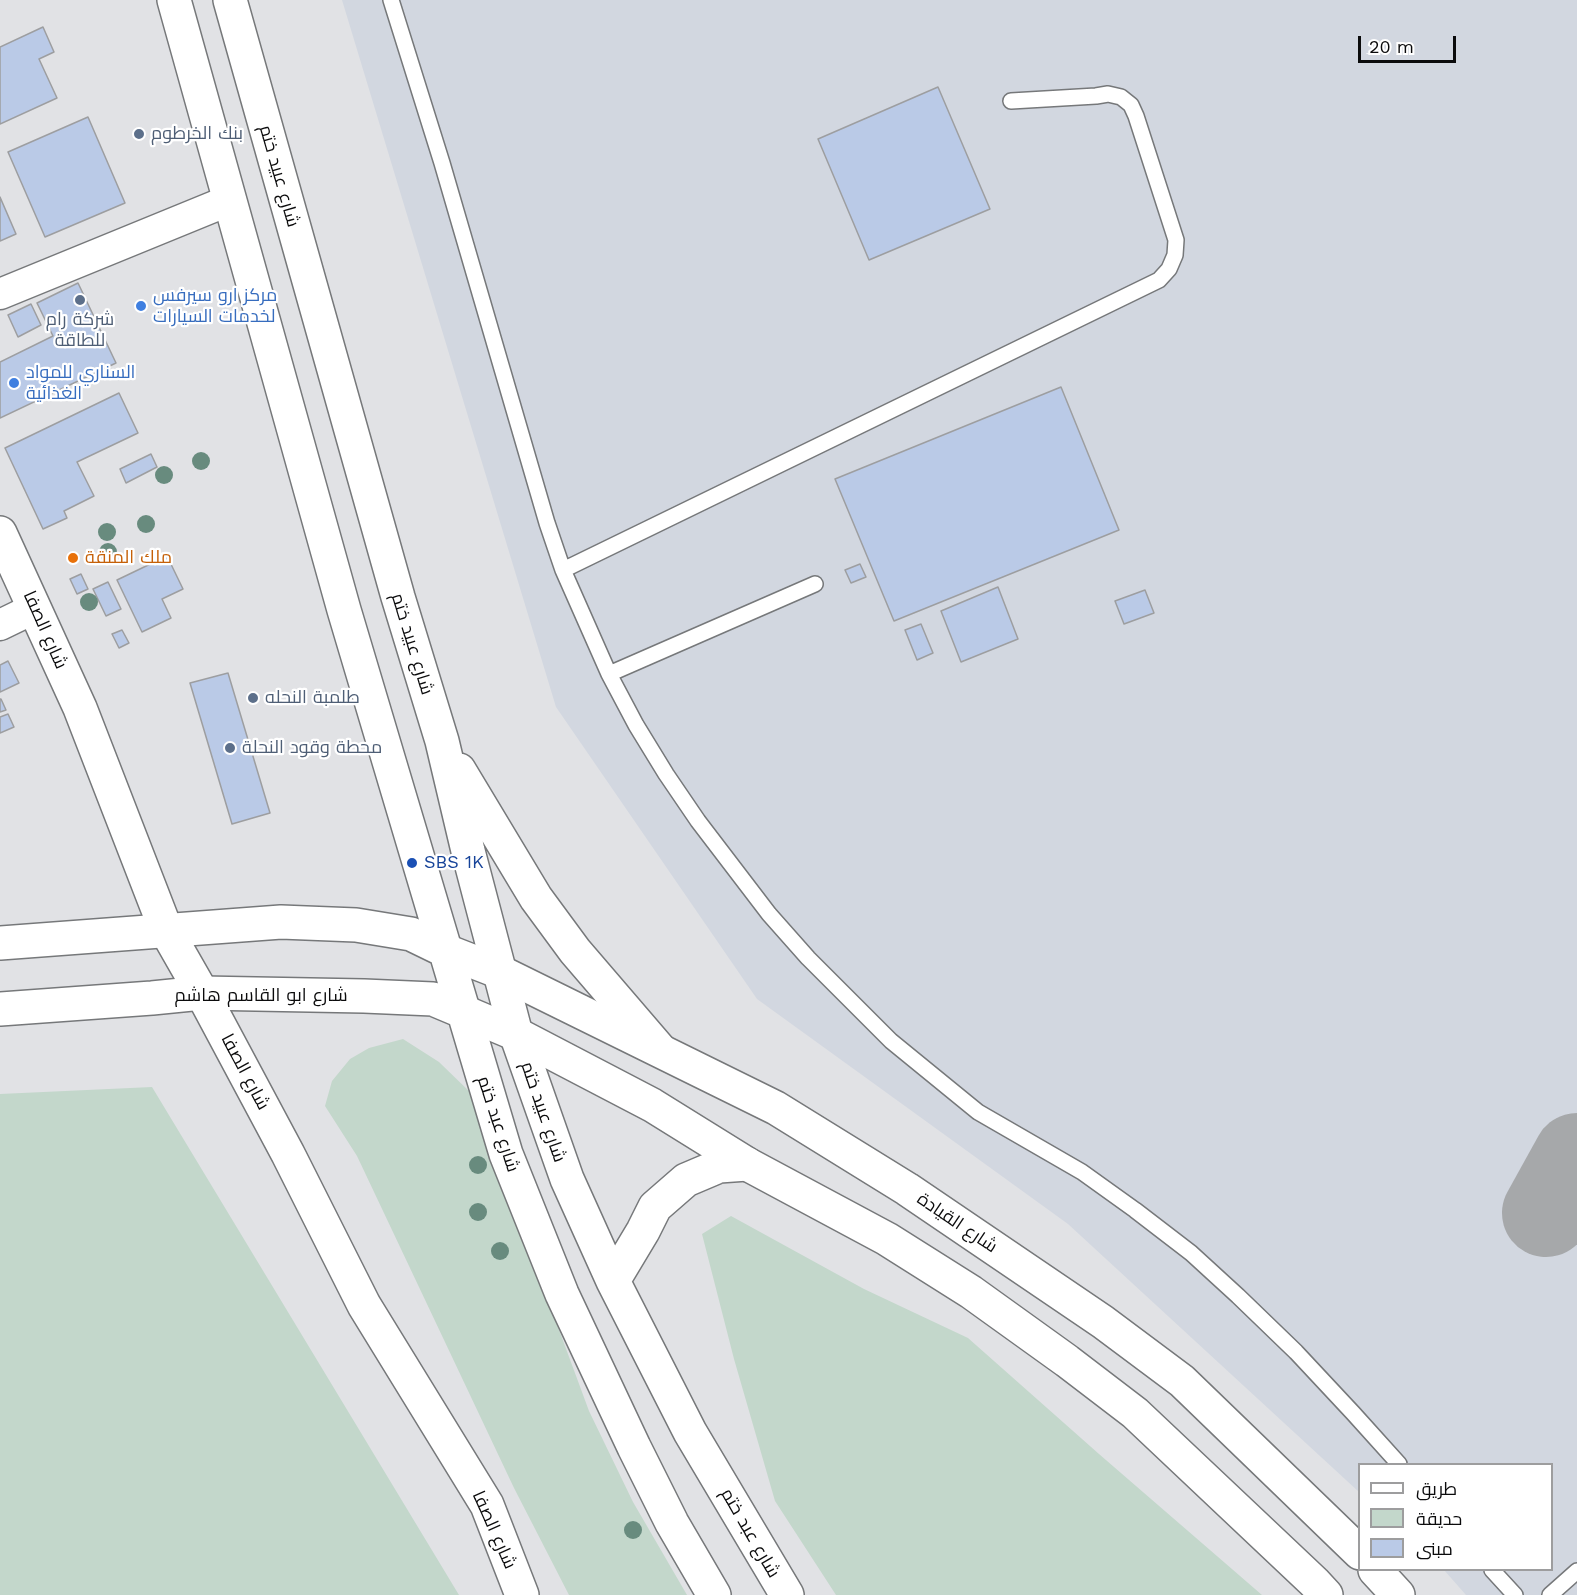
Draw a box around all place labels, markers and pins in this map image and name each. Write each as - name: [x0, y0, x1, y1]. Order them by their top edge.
- place label: بنك الخرطوم: [151, 123, 243, 145]
- marker: بنك الخرطوم: [132, 127, 146, 141]
- place label: مركز ارو سيرفس لخدمات السيارات: [153, 285, 277, 328]
- marker: شركة رام للطاقة: [73, 293, 87, 307]
- marker: مركز ارو سيرفس لخدمات السيارات: [134, 299, 148, 313]
- place label: شركة رام للطاقة: [46, 309, 114, 352]
- place label: السناري للمواد الغذائية: [26, 362, 135, 404]
- marker: السناري للمواد الغذائية: [7, 376, 21, 390]
- place label: ملك المنقة: [85, 547, 172, 569]
- marker: ملك المنقة: [66, 551, 80, 565]
- place label: طلمبة النحله: [265, 687, 360, 709]
- marker: طلمبة النحله: [246, 691, 260, 705]
- place label: محطة وقود النحلة: [242, 737, 382, 759]
- marker: محطة وقود النحلة: [223, 741, 237, 755]
- place label: SBS 1K: [424, 852, 484, 874]
- marker: SBS 1K: [405, 856, 419, 870]

